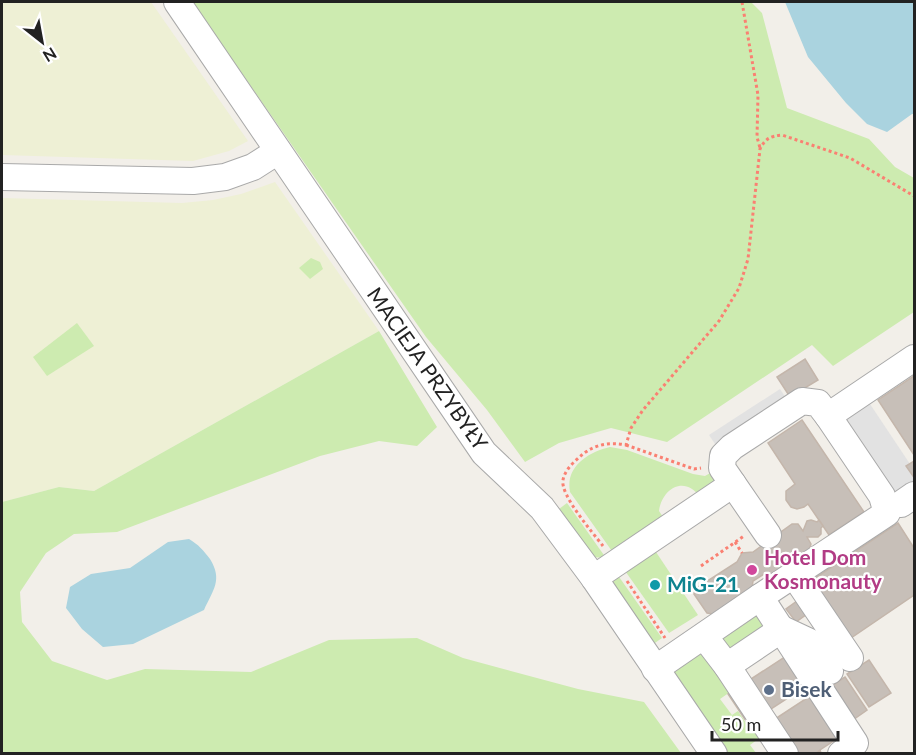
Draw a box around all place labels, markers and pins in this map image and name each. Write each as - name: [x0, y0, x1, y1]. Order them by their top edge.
- place label: Hotel Dom Kosmonauty: [764, 544, 883, 593]
- marker: Hotel Dom Kosmonauty: [745, 563, 759, 577]
- place label: MiG-21: [667, 571, 739, 596]
- marker: MiG-21: [648, 578, 662, 592]
- place label: Bisek: [781, 676, 832, 701]
- marker: Bisek: [762, 683, 776, 697]

